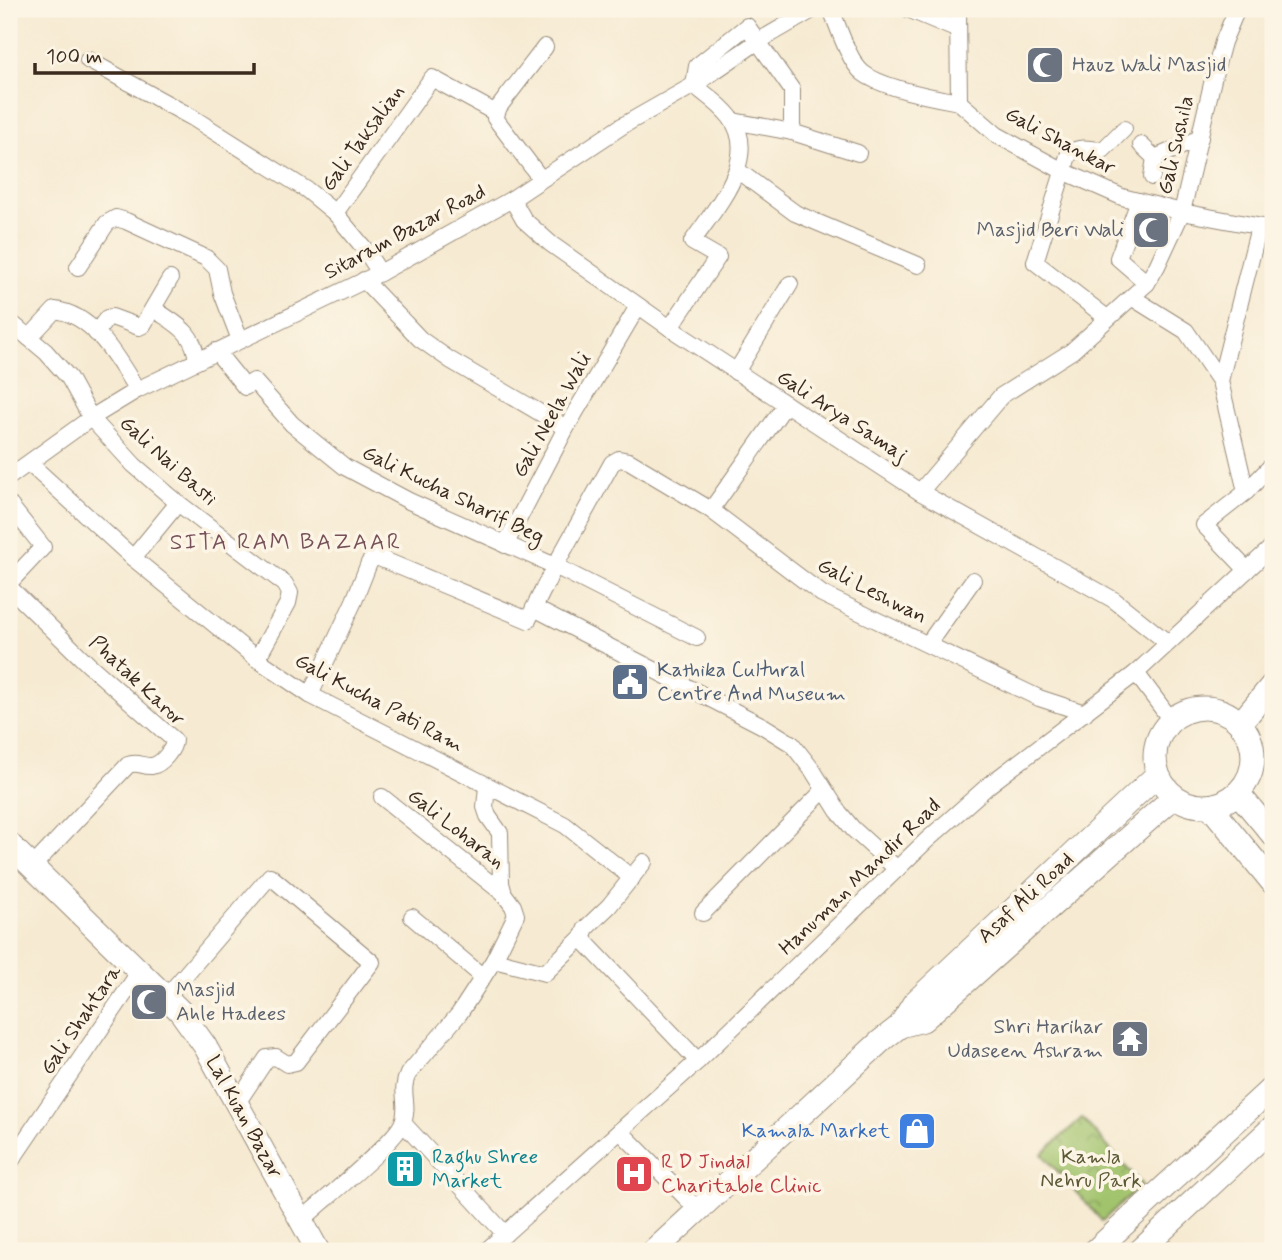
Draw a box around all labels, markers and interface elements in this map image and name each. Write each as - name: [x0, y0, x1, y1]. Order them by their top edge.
- scale bar: [35, 32, 254, 76]
- text: 100 m: [46, 43, 102, 71]
- mosque icon: Hauz Wali Masjid: [1024, 44, 1066, 86]
- place label: Hauz Wali Masjid: [1072, 51, 1226, 79]
- street label: Gali Taksalian: [315, 79, 411, 197]
- street label: Gali Sushila: [1151, 93, 1201, 197]
- street label: Gali Shankar: [1000, 100, 1120, 182]
- street label: Sitaram Bazar Road: [319, 178, 491, 286]
- mosque icon: Masjid Beri Wali: [1130, 209, 1172, 251]
- place label: Masjid Beri Wali: [976, 216, 1124, 244]
- street label: Gali Neela Wali: [506, 347, 598, 483]
- street label: Gali Arya Samaj: [771, 363, 913, 469]
- street label: Gali Nai Basti: [113, 410, 223, 512]
- street label: Gali Kucha Sharif Beg: [357, 439, 549, 552]
- district label: SITA RAM BAZAAR: [170, 528, 402, 558]
- street label: Gali Leshwan: [812, 551, 932, 631]
- street label: Phatak Karor: [83, 629, 191, 733]
- street label: Gali Kucha Pati Ram: [290, 647, 468, 759]
- place label: Kathika Cultural Centre And Museum: [657, 656, 846, 708]
- public building icon: Kathika Cultural Centre And Museum: [609, 661, 651, 703]
- street label: Gali Loharan: [401, 782, 511, 876]
- street label: Hanuman Mandir Road: [773, 792, 947, 962]
- street label: Asaf Ali Road: [972, 846, 1080, 950]
- street label: Gali Shahtara: [34, 959, 128, 1080]
- place label: Masjid Ahle Hadees: [176, 976, 286, 1028]
- mosque icon: Masjid Ahle Hadees: [128, 981, 170, 1023]
- place label: Shri Harihar Udaseen Ashram: [947, 1013, 1103, 1065]
- temple icon: Shri Harihar Udaseen Ashram: [1109, 1018, 1151, 1060]
- street label: Lal Kuan Bazar: [199, 1050, 289, 1184]
- shop icon: Kamala Market: [896, 1110, 938, 1152]
- place label: Kamala Market: [741, 1117, 891, 1145]
- place label: Raghu Shree Market: [432, 1143, 538, 1195]
- park label: Kamla Nehru Park: [1040, 1143, 1142, 1195]
- building icon: Raghu Shree Market: [384, 1148, 426, 1190]
- place label: R D Jindal Charitable Clinic: [661, 1148, 822, 1200]
- hospital icon: R D Jindal Charitable Clinic: [613, 1153, 655, 1195]

